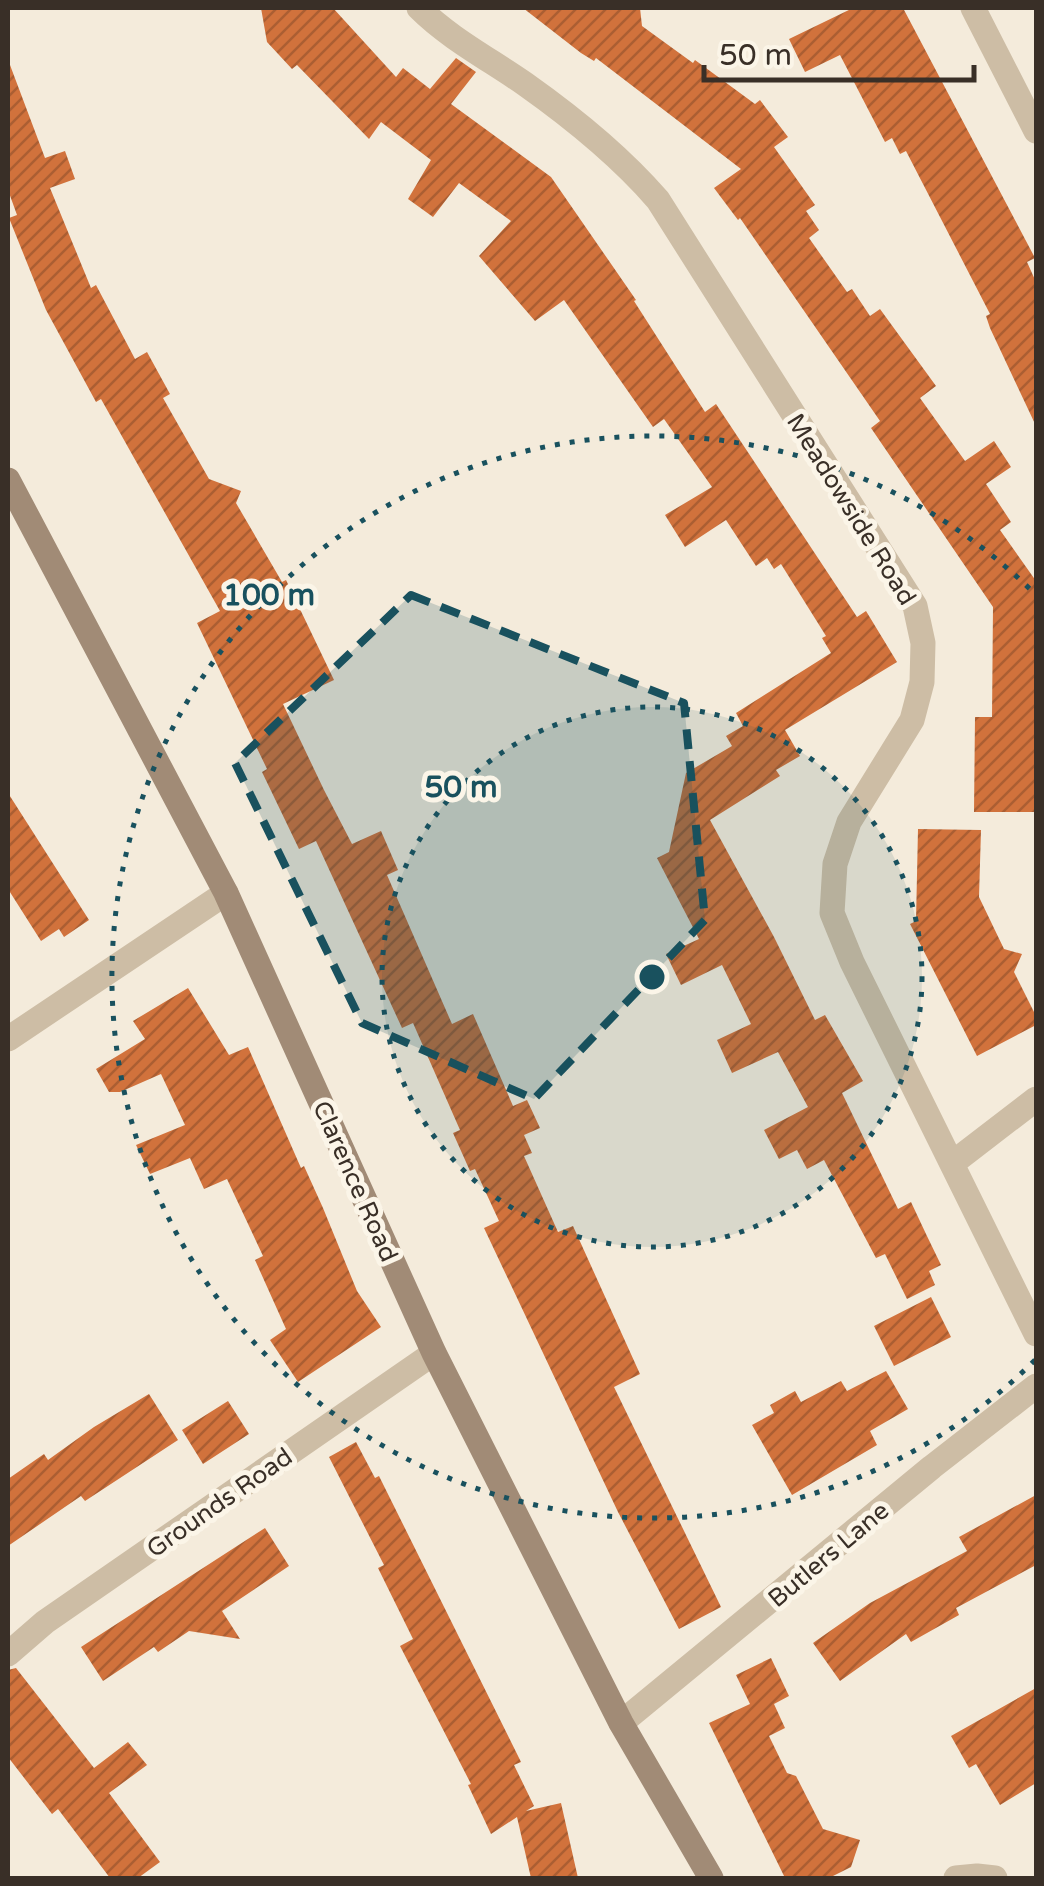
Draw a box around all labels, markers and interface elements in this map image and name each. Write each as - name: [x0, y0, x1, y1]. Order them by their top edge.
- scale bar: [704, 20, 974, 82]
- text: 50 m: [719, 37, 792, 74]
- street label: Meadowside Road: [780, 408, 922, 611]
- text: 100 m: [223, 577, 315, 614]
- text: 50 m: [424, 769, 498, 806]
- centre of rings: [634, 959, 670, 995]
- street label: Clarence Road: [306, 1096, 404, 1267]
- street label: Grounds Road: [141, 1442, 298, 1564]
- street label: Butlers Lane: [762, 1496, 895, 1614]

